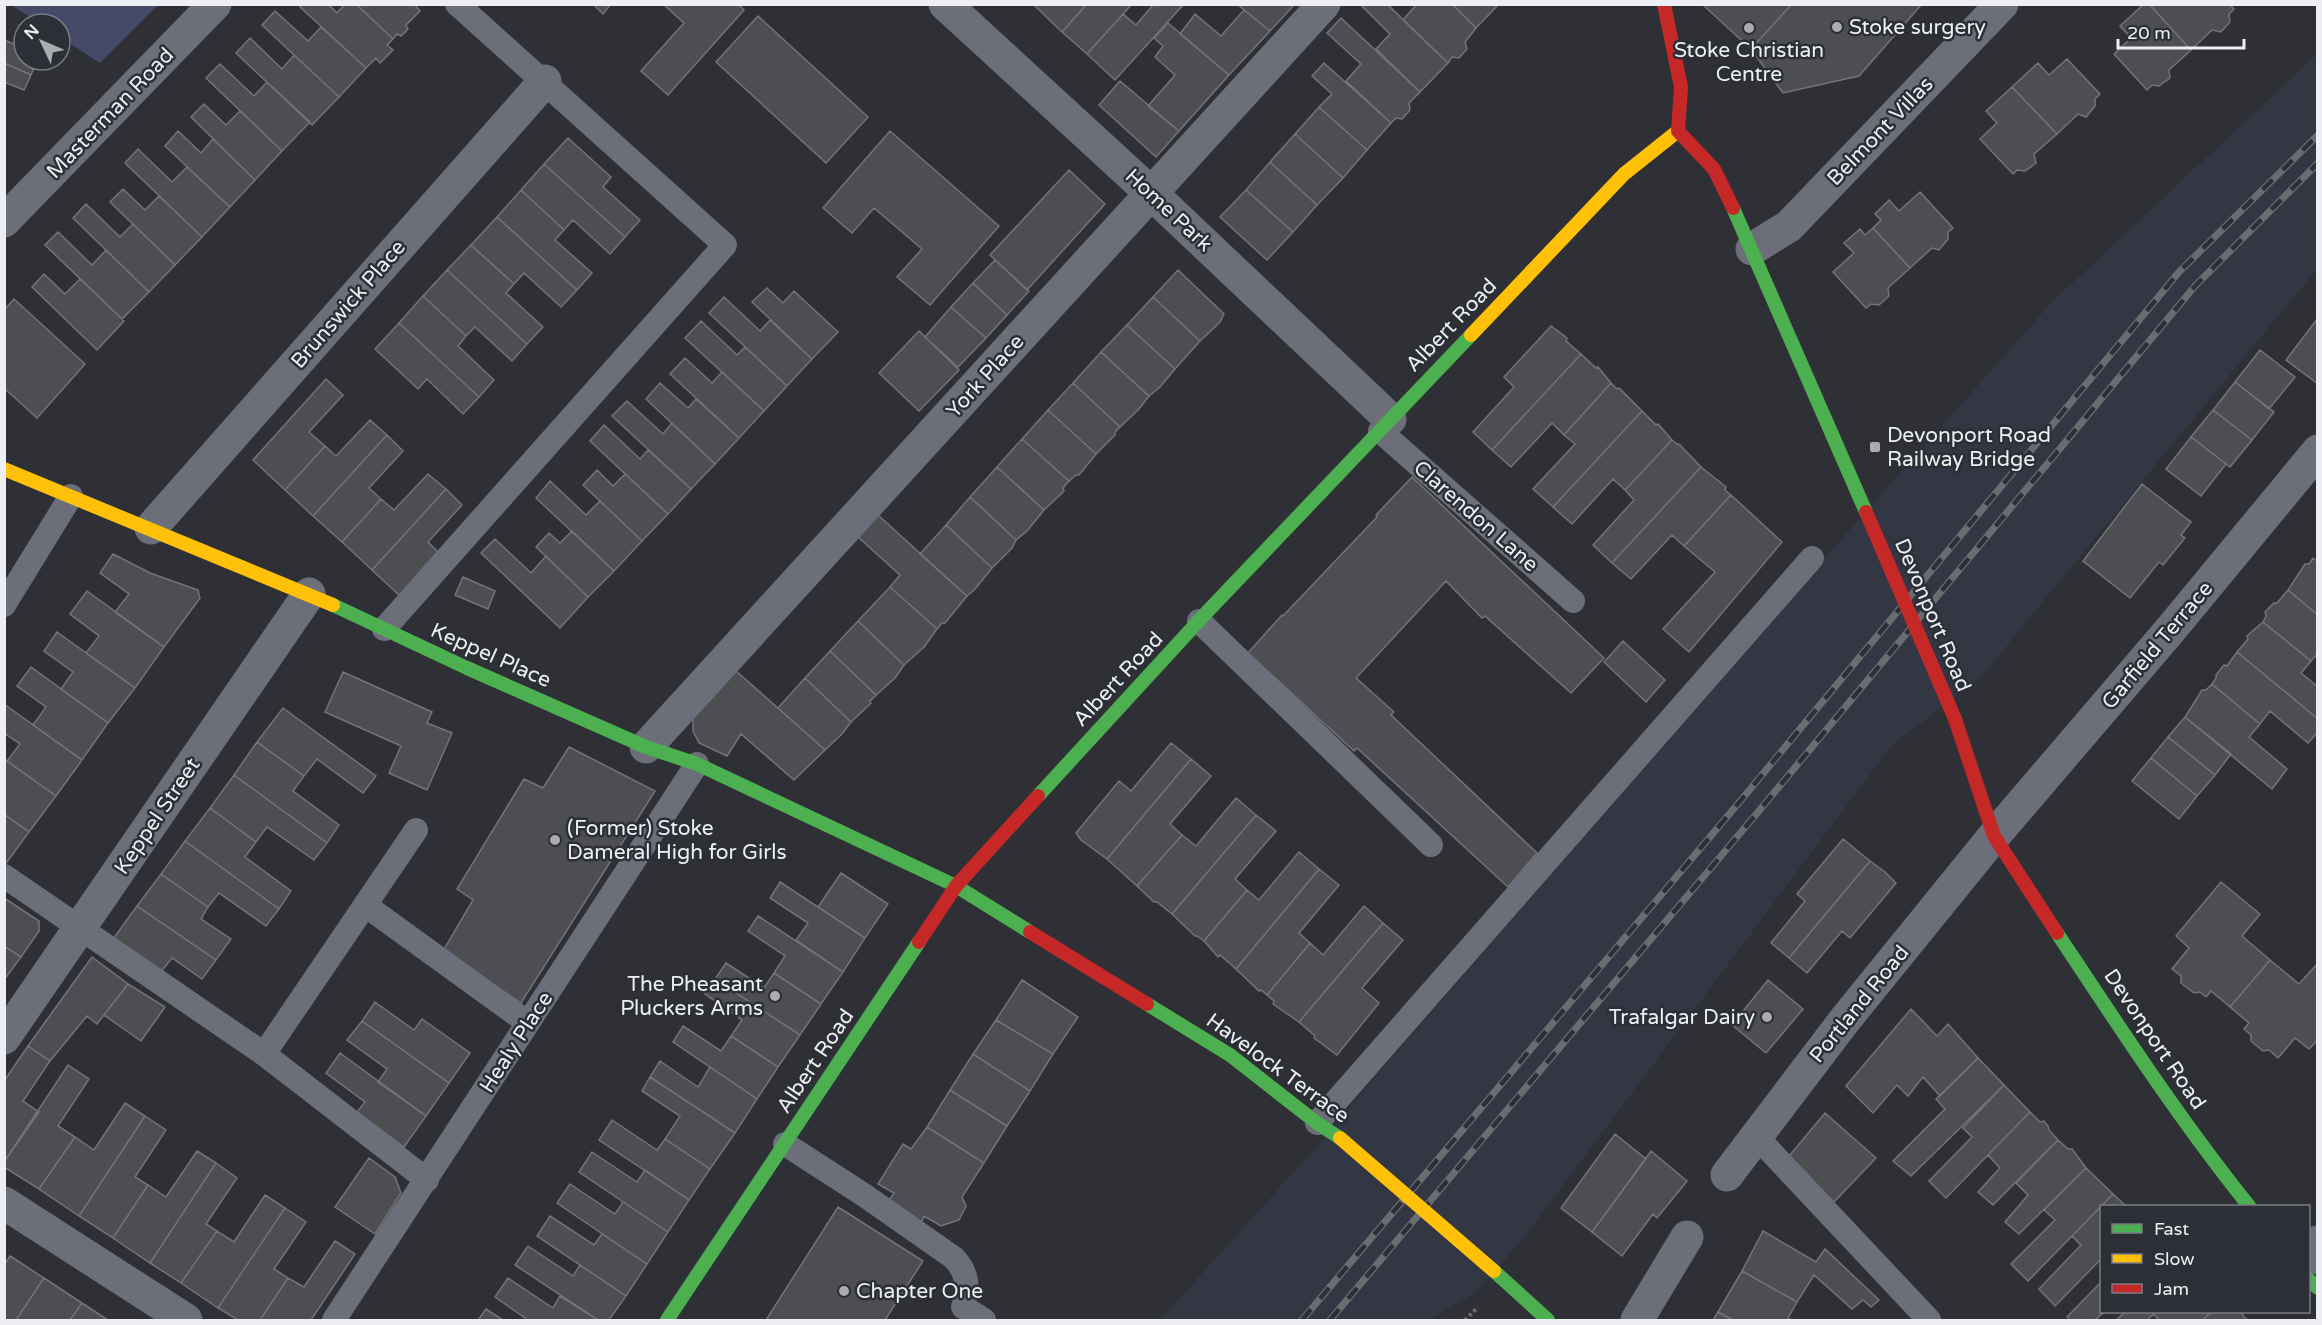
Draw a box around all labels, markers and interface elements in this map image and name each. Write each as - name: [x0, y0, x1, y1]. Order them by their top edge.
- north arrow: [12, 12, 72, 72]
- scale bar: [2118, 12, 2244, 50]
- place label: Stoke surgery: [1849, 15, 1986, 40]
- marker: Stoke surgery: [1830, 20, 1844, 34]
- text: N: [20, 21, 44, 44]
- marker: Stoke Christian Centre: [1742, 21, 1756, 35]
- text: 20 m: [2127, 22, 2171, 44]
- place label: Stoke Christian Centre: [1674, 38, 1824, 87]
- street label: Masterman Road: [42, 43, 179, 184]
- street label: Belmont Villas: [1822, 72, 1939, 191]
- street label: Home Park: [1120, 164, 1217, 257]
- street label: Brunswick Place: [286, 235, 411, 374]
- street label: Albert Road: [1401, 273, 1502, 377]
- street label: York Place: [941, 329, 1029, 423]
- place label: Devonport Road Railway Bridge: [1887, 423, 2051, 472]
- marker: Devonport Road Railway Bridge: [1868, 440, 1882, 454]
- street label: Clarendon Lane: [1408, 455, 1543, 577]
- street label: Devonport Road: [1889, 535, 1976, 696]
- street label: Garfield Terrace: [2097, 576, 2218, 714]
- street label: Keppel Place: [427, 618, 555, 693]
- street label: Albert Road: [1068, 627, 1169, 732]
- street label: Keppel Street: [109, 753, 206, 879]
- place label: (Former) Stoke Dameral High for Girls: [567, 816, 787, 865]
- marker: (Former) Stoke Dameral High for Girls: [548, 833, 562, 847]
- street label: Portland Road: [1804, 941, 1914, 1068]
- street label: Devonport Road: [2098, 964, 2211, 1114]
- place label: The Pheasant Pluckers Arms: [620, 972, 763, 1021]
- street label: Healy Place: [475, 987, 558, 1097]
- marker: The Pheasant Pluckers Arms: [768, 989, 782, 1003]
- street label: Albert Road: [771, 1004, 859, 1118]
- place label: Trafalgar Dairy: [1609, 1005, 1755, 1030]
- street label: Havelock Terrace: [1201, 1008, 1354, 1129]
- marker: Trafalgar Dairy: [1760, 1010, 1774, 1024]
- legend: [2100, 1205, 2310, 1313]
- text: Fast: [2154, 1218, 2189, 1240]
- text: Slow: [2154, 1248, 2195, 1270]
- text: Jam: [2154, 1278, 2189, 1300]
- place label: Chapter One: [856, 1279, 983, 1304]
- marker: Chapter One: [837, 1284, 851, 1298]

